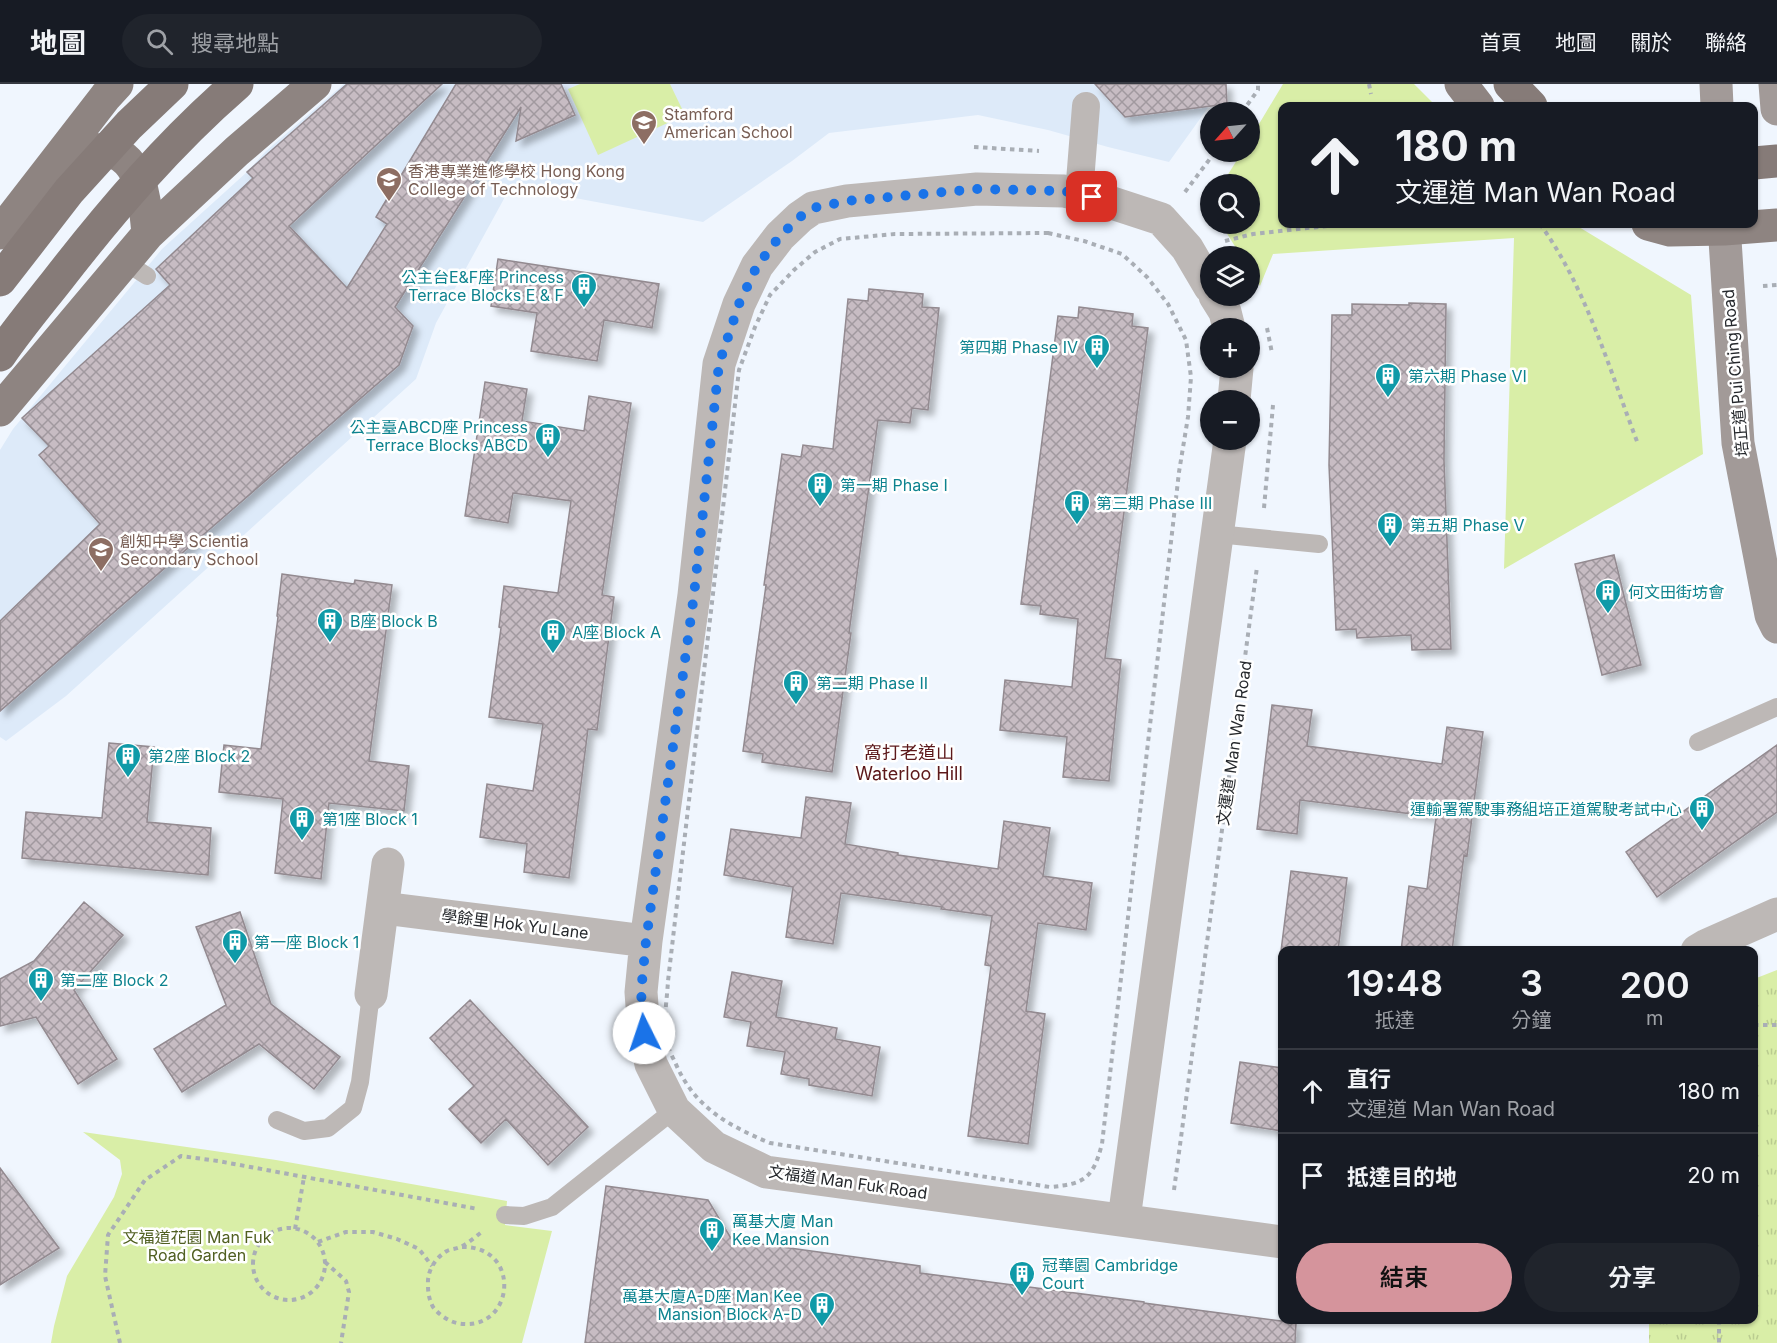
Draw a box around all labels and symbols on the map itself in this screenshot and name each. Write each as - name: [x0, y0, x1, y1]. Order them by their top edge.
- north arrow: [1200, 102, 1260, 162]
- place label: Stamford American School: [664, 104, 793, 142]
- school or university icon: Stamford American School: [629, 108, 659, 146]
- place label: 香港專業進修學校 Hong Kong College of Technology: [408, 161, 625, 199]
- school or university icon: 香港專業進修學校 Hong Kong College of Technology: [374, 165, 404, 203]
- pin: [1066, 171, 1117, 222]
- place label: 公主台E&F座 Princess Terrace Blocks E & F: [401, 267, 564, 305]
- building icon: 公主台E&F座 Princess Terrace Blocks E & F: [569, 271, 599, 309]
- street label: 培正道 Pui Ching Road: [1718, 288, 1752, 458]
- building icon: 第四期 Phase IV: [1082, 332, 1112, 370]
- place label: 第四期 Phase IV: [959, 337, 1078, 357]
- building icon: 第六期 Phase VI: [1373, 361, 1403, 399]
- place label: 第六期 Phase VI: [1408, 366, 1527, 386]
- place label: 公主臺ABCD座 Princess Terrace Blocks ABCD: [350, 417, 528, 455]
- building icon: 公主臺ABCD座 Princess Terrace Blocks ABCD: [533, 421, 563, 459]
- building icon: 第一期 Phase I: [805, 470, 835, 508]
- place label: 第一期 Phase I: [840, 475, 948, 495]
- building icon: 第三期 Phase III: [1062, 488, 1092, 526]
- place label: 第三期 Phase III: [1096, 493, 1212, 513]
- building icon: 第五期 Phase V: [1375, 510, 1405, 548]
- place label: 第五期 Phase V: [1410, 515, 1524, 535]
- place label: 創知中學 Scientia Secondary School: [120, 531, 258, 569]
- school or university icon: 創知中學 Scientia Secondary School: [86, 535, 116, 573]
- building icon: 何文田街坊會: [1593, 577, 1623, 615]
- place label: 何文田街坊會: [1628, 582, 1724, 602]
- building icon: B座 Block B: [315, 606, 345, 644]
- place label: B座 Block B: [350, 611, 438, 631]
- building icon: A座 Block A: [538, 617, 568, 655]
- place label: A座 Block A: [572, 622, 661, 642]
- street label: 文運道 Man Wan Road: [1213, 659, 1255, 827]
- building icon: 第二期 Phase II: [781, 668, 811, 706]
- place label: 第二期 Phase II: [816, 673, 928, 693]
- building icon: 第2座 Block 2: [113, 741, 143, 779]
- district label: 窩打老道山 Waterloo Hill: [855, 742, 963, 784]
- place label: 第2座 Block 2: [148, 746, 250, 766]
- building icon: 運輸署駕駛事務組培正道駕駛考試中心: [1687, 794, 1717, 832]
- place label: 運輸署駕駛事務組培正道駕駛考試中心: [1410, 799, 1682, 819]
- building icon: 第1座 Block 1: [287, 804, 317, 842]
- place label: 第1座 Block 1: [322, 809, 418, 829]
- street label: 學餘里 Hok Yu Lane: [440, 905, 590, 943]
- building icon: 第一座 Block 1: [220, 927, 250, 965]
- place label: 第一座 Block 1: [254, 932, 359, 952]
- building icon: 第二座 Block 2: [26, 965, 56, 1003]
- place label: 第二座 Block 2: [60, 970, 169, 990]
- position arrow: [612, 1001, 676, 1065]
- street label: 文福道 Man Fuk Road: [767, 1161, 929, 1203]
- place label: 萬基大廈 Man Kee Mansion: [732, 1211, 833, 1249]
- building icon: 萬基大廈 Man Kee Mansion: [697, 1215, 727, 1253]
- park label: 文福道花園 Man Fuk Road Garden: [122, 1227, 272, 1265]
- place label: 冠華園 Cambridge Court: [1042, 1255, 1178, 1293]
- building icon: 冠華園 Cambridge Court: [1007, 1259, 1037, 1297]
- place label: 萬基大廈A-D座 Man Kee Mansion Block A-D: [622, 1286, 802, 1324]
- building icon: 萬基大廈A-D座 Man Kee Mansion Block A-D: [807, 1290, 837, 1328]

